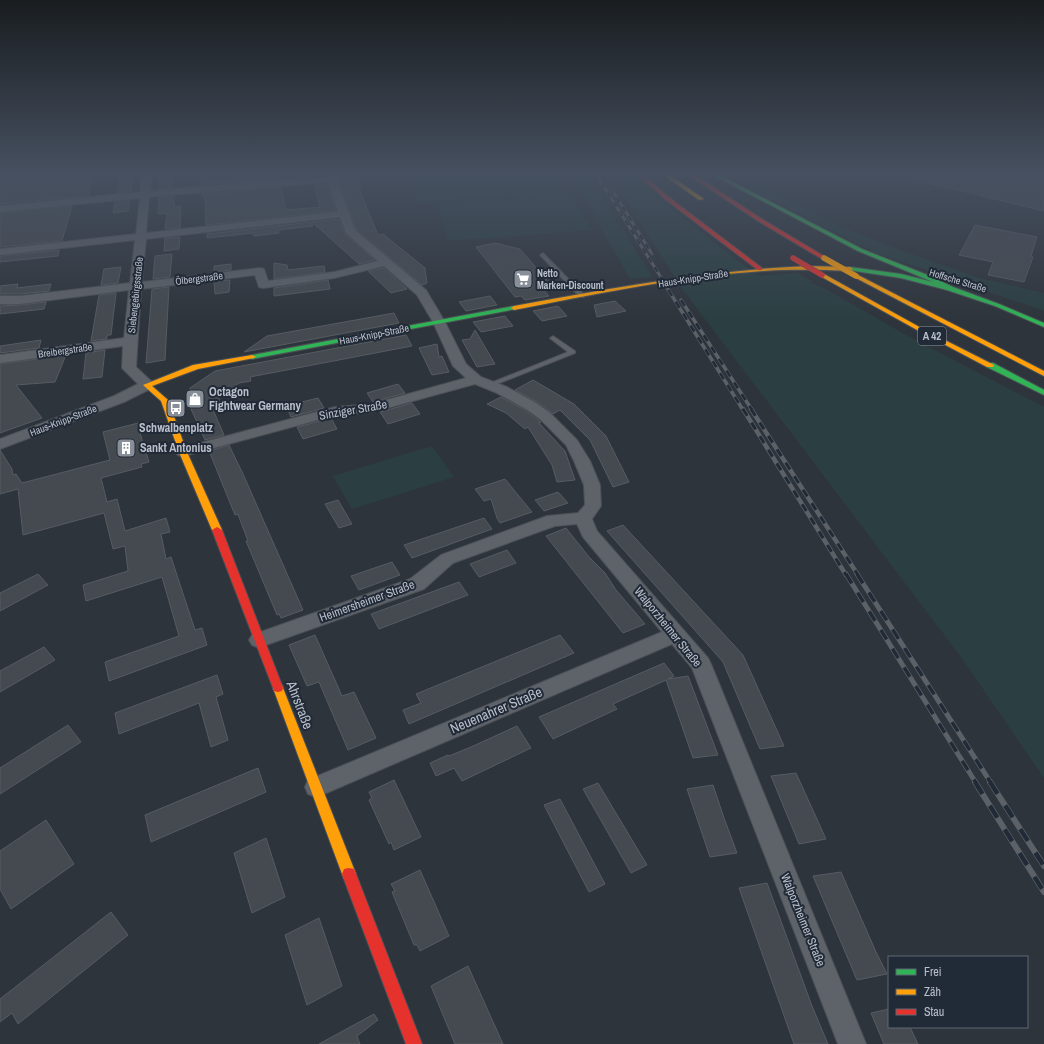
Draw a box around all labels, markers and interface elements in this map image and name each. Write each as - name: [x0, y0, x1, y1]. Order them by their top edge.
- street label: Siebengebirgsstraße: [125, 256, 146, 334]
- street label: Haus-Knipp-Straße: [657, 266, 729, 290]
- street label: Hoffsche Straße: [928, 266, 988, 295]
- place label: Netto Marken-Discount: [537, 267, 604, 292]
- supermarket icon: Netto Marken-Discount: [512, 268, 534, 290]
- street label: Ölbergstraße: [175, 269, 224, 288]
- street label: Haus-Knipp-Straße: [338, 321, 410, 348]
- road number: A 42: [918, 327, 946, 345]
- street label: Breibergstraße: [37, 340, 93, 361]
- place label: Octagon Fightwear Germany: [209, 384, 301, 414]
- shop icon: Octagon Fightwear Germany: [184, 388, 206, 410]
- street label: Sinziger Straße: [318, 396, 388, 424]
- bus stop icon: Schwalbenplatz: [165, 397, 187, 419]
- street label: Haus-Knipp-Straße: [28, 402, 99, 439]
- place label: Schwalbenplatz: [139, 420, 213, 436]
- building icon: Sankt Antonius: [115, 437, 137, 459]
- place label: Sankt Antonius: [140, 440, 212, 456]
- street label: Heimersheimer Straße: [317, 576, 417, 626]
- street label: Walporzheimer Straße: [631, 584, 705, 670]
- street label: Ahrstraße: [282, 677, 317, 732]
- street label: Neuenahrer Straße: [447, 683, 545, 737]
- street label: Walporzheimer Straße: [777, 871, 829, 969]
- legend: [888, 956, 1028, 1028]
- text: Frei: [924, 964, 942, 980]
- text: Zäh: [924, 984, 941, 1000]
- text: Stau: [924, 1004, 944, 1020]

